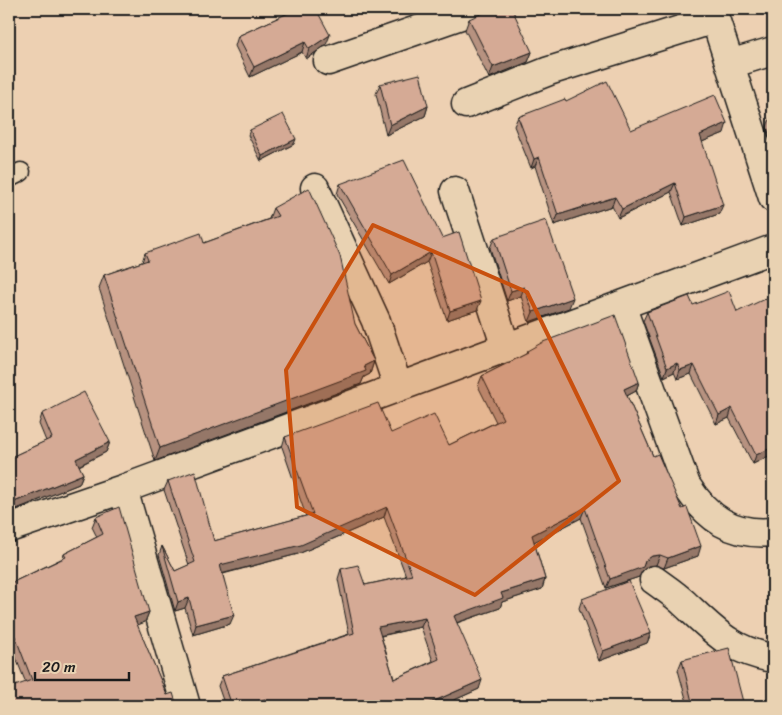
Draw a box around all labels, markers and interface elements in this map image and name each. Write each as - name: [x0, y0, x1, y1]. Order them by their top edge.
- scale bar: [35, 650, 129, 682]
- text: 20 m: [42, 654, 76, 680]

